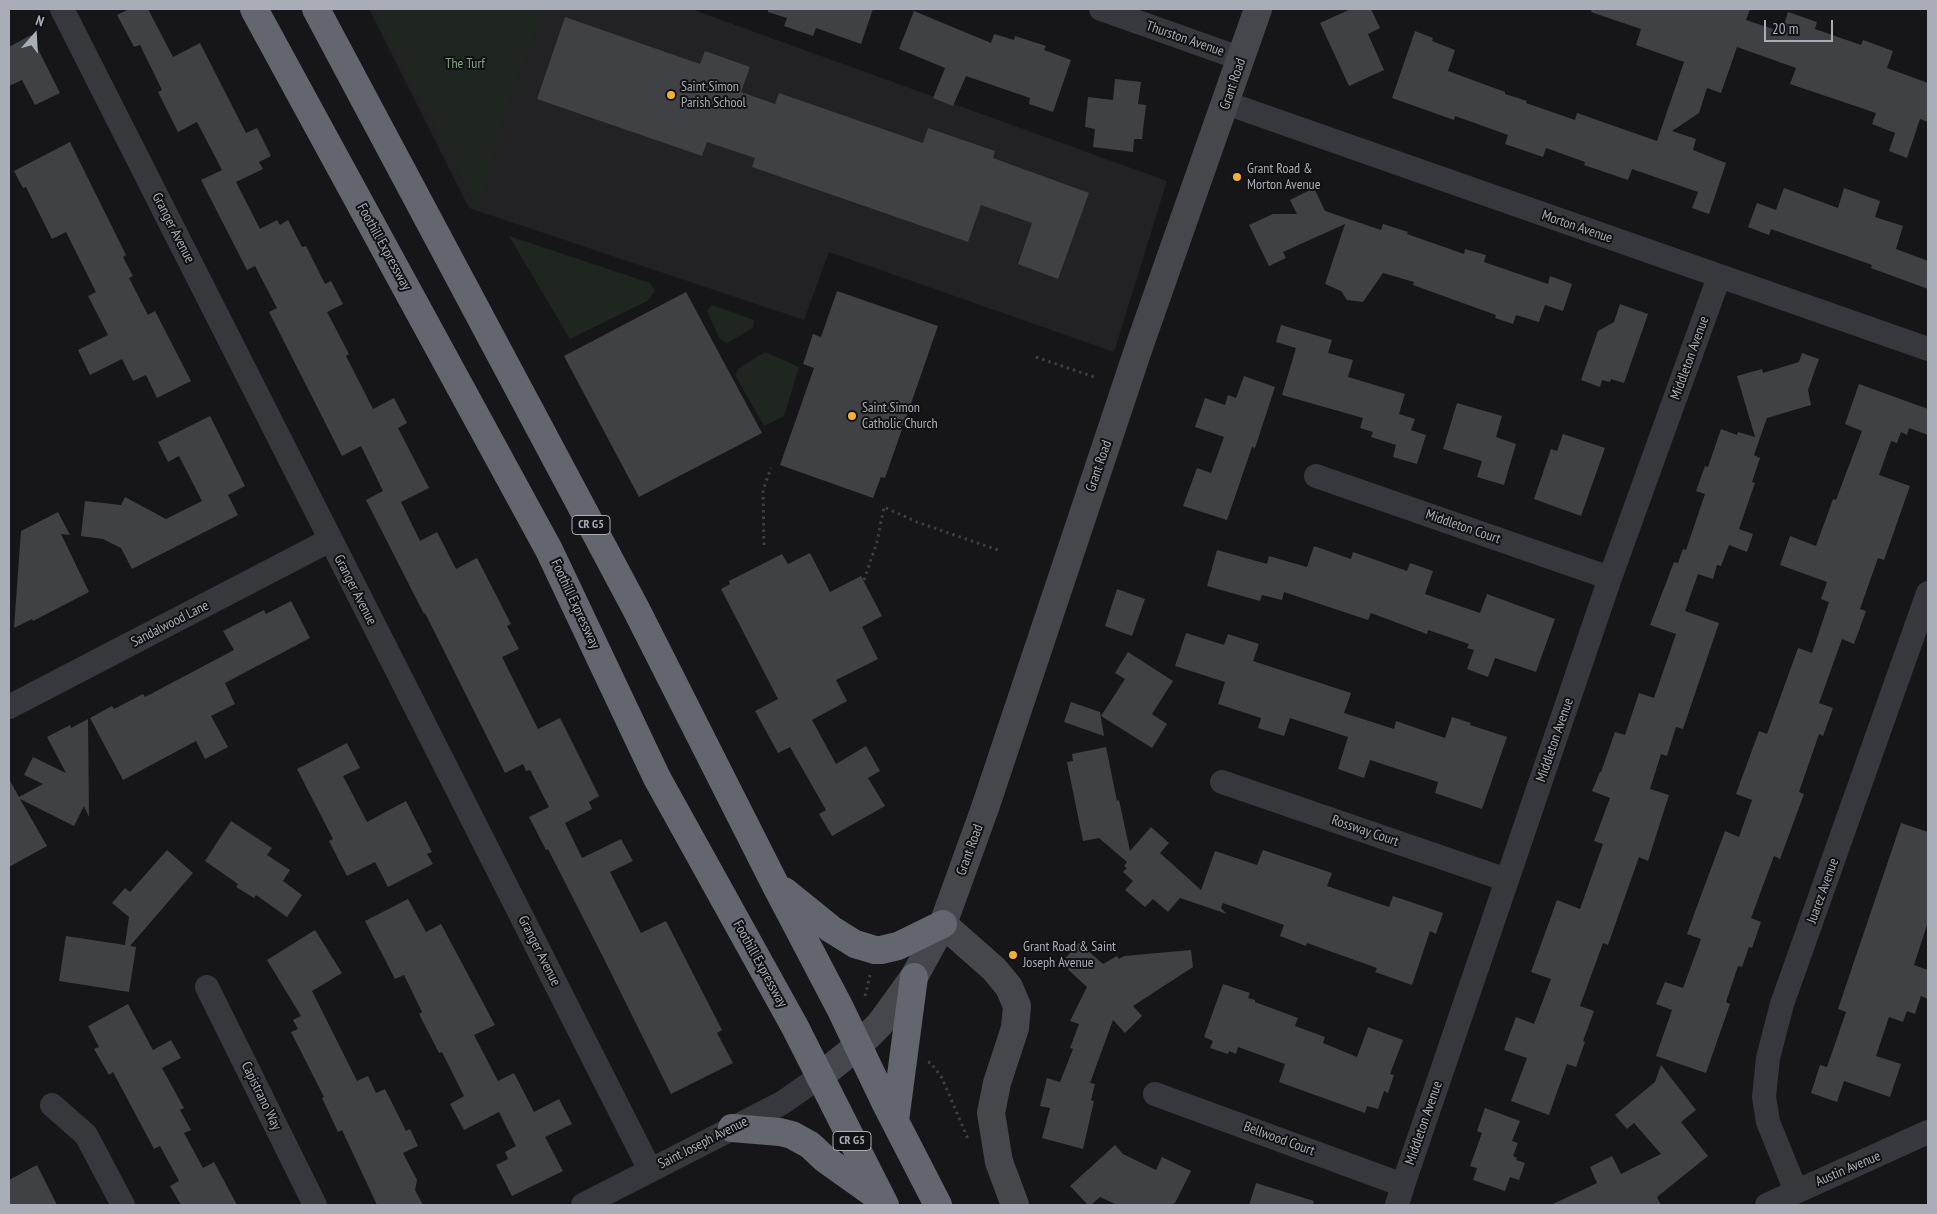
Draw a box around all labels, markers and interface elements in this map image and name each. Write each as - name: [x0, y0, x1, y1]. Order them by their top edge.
- north arrow: [10, 10, 60, 60]
- scale bar: [1767, 10, 1836, 42]
- text: N: [33, 11, 46, 31]
- street label: Thurston Avenue: [1144, 18, 1226, 60]
- text: 20 m: [1772, 19, 1798, 38]
- park label: The Turf: [445, 56, 485, 72]
- street label: Grant Road: [1216, 56, 1250, 112]
- place label: Saint Simon Parish School: [681, 79, 746, 111]
- marker: Saint Simon Parish School: [665, 89, 677, 101]
- place label: Grant Road & Morton Avenue: [1247, 161, 1320, 193]
- marker: Grant Road & Morton Avenue: [1231, 171, 1243, 183]
- street label: Granger Avenue: [148, 190, 198, 266]
- street label: Foothill Expressway: [353, 201, 415, 293]
- street label: Morton Avenue: [1540, 207, 1614, 247]
- street label: Middleton Avenue: [1667, 314, 1713, 402]
- place label: Saint Simon Catholic Church: [862, 400, 938, 432]
- marker: Saint Simon Catholic Church: [846, 410, 858, 422]
- street label: Grant Road: [1082, 438, 1116, 494]
- street label: Middleton Court: [1423, 506, 1503, 548]
- road number: CR G5: [572, 516, 610, 534]
- street label: Granger Avenue: [330, 552, 380, 628]
- street label: Foothill Expressway: [547, 557, 603, 651]
- street label: Sandalwood Lane: [128, 597, 212, 651]
- street label: Middleton Avenue: [1533, 696, 1577, 784]
- street label: Rossway Court: [1329, 812, 1401, 850]
- street label: Grant Road: [953, 822, 987, 878]
- street label: Juarez Avenue: [1803, 856, 1843, 926]
- street label: Granger Avenue: [514, 913, 564, 989]
- street label: Foothill Expressway: [729, 918, 791, 1010]
- place label: Grant Road & Saint Joseph Avenue: [1023, 939, 1116, 972]
- marker: Grant Road & Saint Joseph Avenue: [1007, 949, 1019, 961]
- street label: Capistrano Way: [237, 1059, 285, 1133]
- street label: Middleton Avenue: [1402, 1079, 1446, 1167]
- street label: Saint Joseph Avenue: [655, 1113, 751, 1173]
- street label: Bellwood Court: [1241, 1118, 1317, 1160]
- road number: CR G5: [833, 1132, 871, 1150]
- street label: Austin Avenue: [1813, 1148, 1883, 1190]

